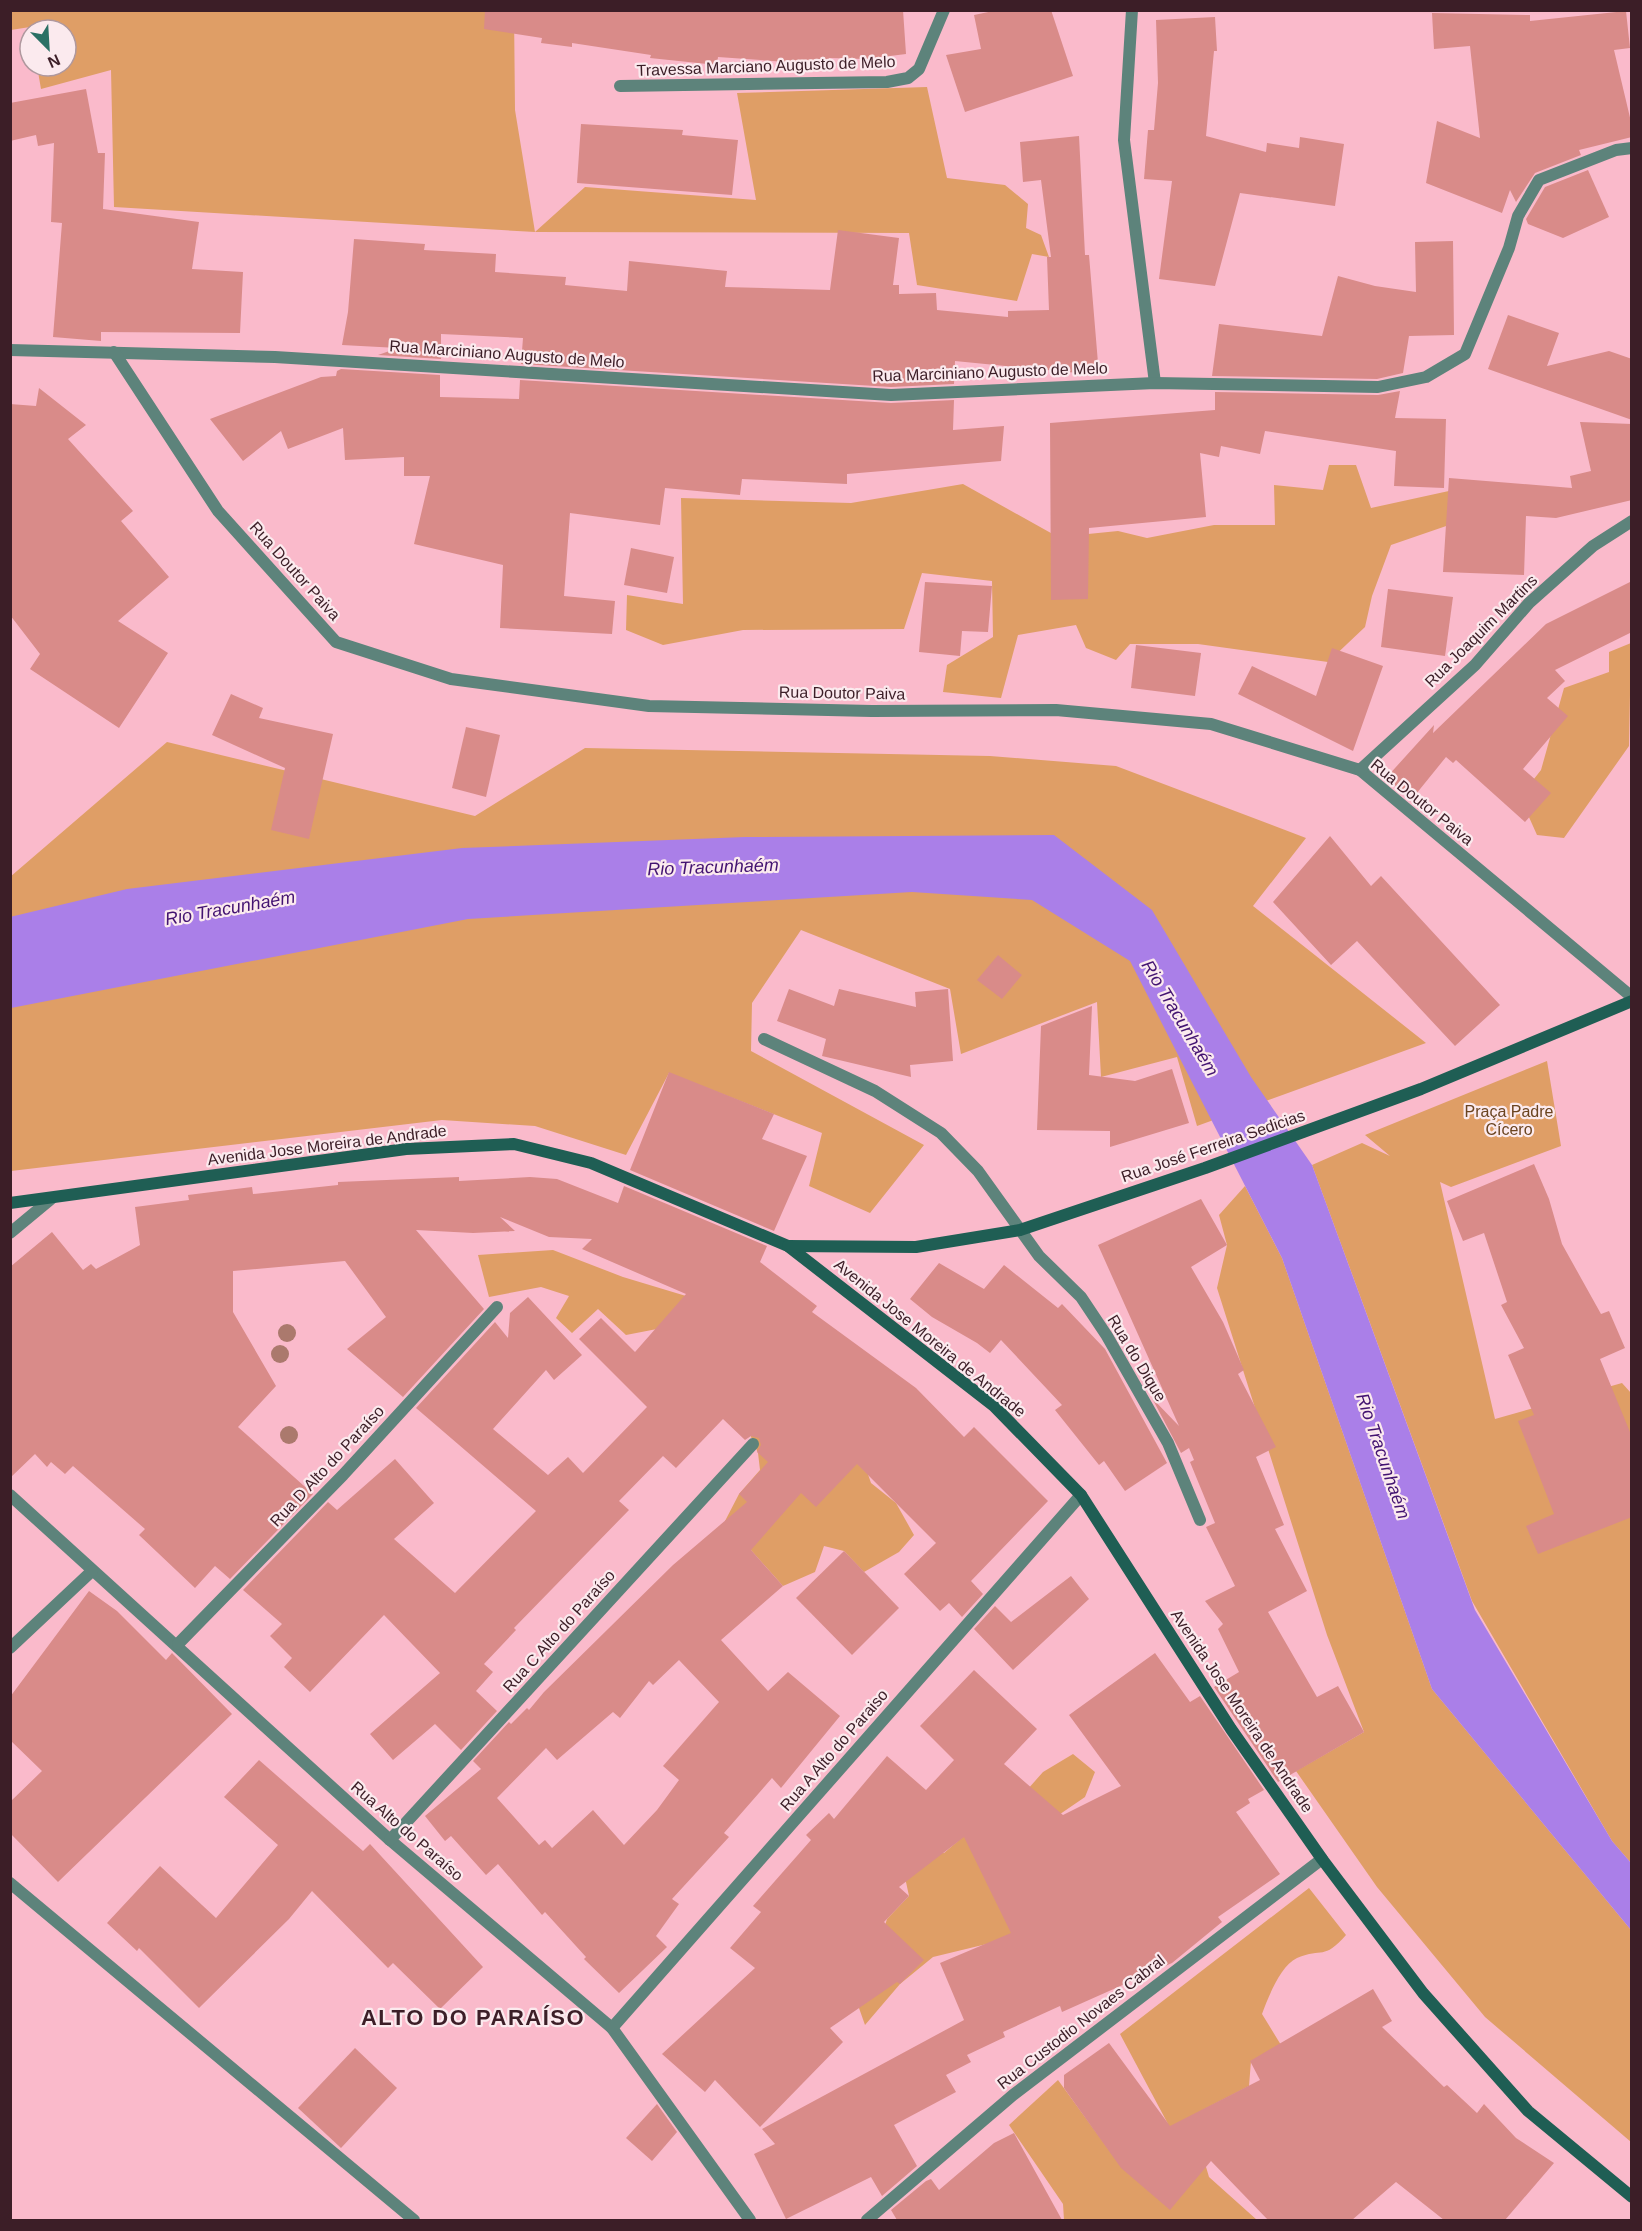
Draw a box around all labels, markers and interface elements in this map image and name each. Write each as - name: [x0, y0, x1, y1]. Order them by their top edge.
- north arrow: [18, 18, 78, 78]
- text: N: [45, 51, 63, 71]
- street label: Travessa Marciano Augusto de Melo: [636, 53, 896, 79]
- street label: Rua Marciniano Augusto de Melo: [389, 337, 625, 371]
- street label: Rua Marciniano Augusto de Melo: [872, 359, 1108, 385]
- street label: Rua Doutor Paiva: [246, 518, 344, 624]
- street label: Rua Joaquim Martins: [1422, 572, 1540, 690]
- street label: Rua Doutor Paiva: [779, 683, 905, 703]
- street label: Rua Doutor Paiva: [1368, 756, 1476, 848]
- water label: Rio Tracunhaém: [647, 855, 779, 879]
- water label: Rio Tracunhaém: [163, 887, 297, 929]
- water label: Rio Tracunhaém: [1138, 956, 1222, 1080]
- park label: Praça Padre Cícero: [1465, 1103, 1554, 1138]
- street label: Rua José Ferreira Sedicias: [1119, 1107, 1307, 1185]
- street label: Avenida Jose Moreira de Andrade: [206, 1122, 448, 1168]
- street label: Avenida Jose Moreira de Andrade: [831, 1256, 1029, 1420]
- street label: Rua do Dique: [1105, 1312, 1170, 1404]
- water label: Rio Tracunhaém: [1352, 1390, 1414, 1522]
- street label: Rua D Alto do Paraíso: [267, 1402, 387, 1530]
- street label: Rua C Alto do Paraíso: [500, 1566, 618, 1696]
- street label: Avenida Jose Moreira de Andrade: [1168, 1606, 1316, 1816]
- street label: Rua A Alto do Paraiso: [777, 1686, 891, 1814]
- street label: Rua Alto do Paraíso: [348, 1778, 466, 1884]
- street label: Rua Custodio Novaes Cabral: [994, 1952, 1168, 2092]
- district label: ALTO DO PARAÍSO: [361, 2005, 585, 2030]

